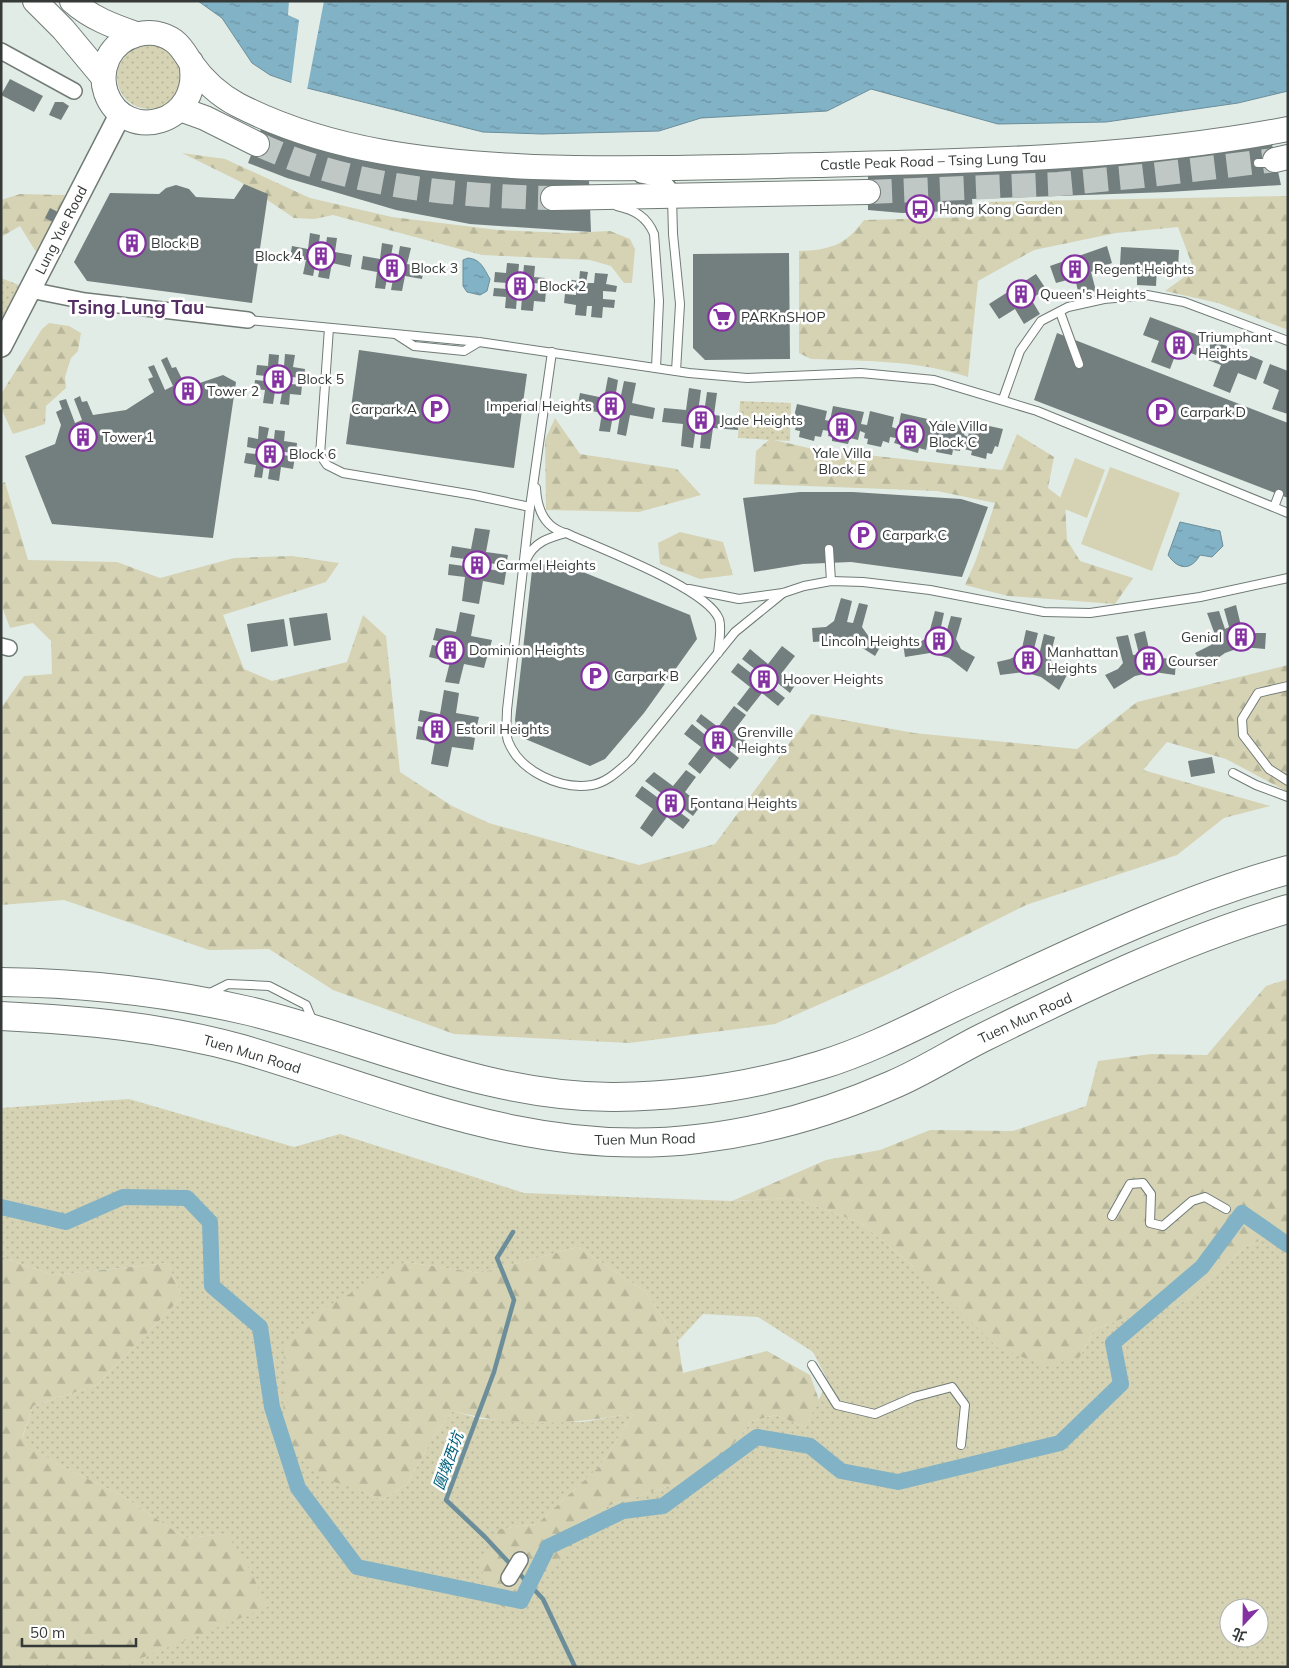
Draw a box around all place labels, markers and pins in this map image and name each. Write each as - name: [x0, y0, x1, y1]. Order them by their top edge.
- bus stop icon: Hong Kong Garden: [905, 194, 935, 224]
- place label: Hong Kong Garden: [939, 200, 1063, 218]
- building icon: Block B: [117, 228, 147, 258]
- place label: Block B: [151, 234, 199, 252]
- building icon: Block 4: [306, 241, 336, 271]
- place label: Block 4: [255, 247, 303, 265]
- building icon: Block 3: [377, 253, 407, 283]
- building icon: Regent Heights: [1060, 254, 1090, 284]
- place label: Block 3: [411, 259, 458, 277]
- place label: Regent Heights: [1094, 260, 1194, 278]
- building icon: Block 2: [505, 271, 535, 301]
- place label: Block 2: [539, 277, 586, 295]
- building icon: Queen's Heights: [1006, 279, 1036, 309]
- place label: Queen's Heights: [1040, 285, 1146, 303]
- supermarket icon: PARKnSHOP: [707, 302, 737, 332]
- place label: PARKnSHOP: [741, 308, 826, 326]
- place label: Triumphant Heights: [1198, 328, 1272, 362]
- building icon: Triumphant Heights: [1164, 330, 1194, 360]
- building icon: Block 5: [263, 364, 293, 394]
- place label: Block 5: [297, 370, 344, 388]
- building icon: Tower 2: [173, 376, 203, 406]
- place label: Tower 2: [207, 382, 259, 400]
- building icon: Imperial Heights: [596, 391, 626, 421]
- parking icon: Carpark A: [421, 394, 451, 424]
- place label: Imperial Heights: [486, 397, 592, 415]
- parking icon: Carpark D: [1146, 397, 1176, 427]
- place label: Carpark A: [351, 400, 418, 418]
- place label: Carpark D: [1180, 403, 1246, 421]
- building icon: Jade Heights: [686, 405, 716, 435]
- place label: Jade Heights: [720, 411, 803, 429]
- building icon: Yale Villa Block E: [827, 412, 857, 442]
- place label: Yale Villa Block C: [928, 417, 988, 451]
- building icon: Yale Villa Block C: [895, 419, 925, 449]
- building icon: Tower 1: [68, 422, 98, 452]
- place label: Tower 1: [102, 428, 154, 446]
- building icon: Block 6: [255, 439, 285, 469]
- place label: Yale Villa Block E: [812, 444, 871, 478]
- place label: Block 6: [289, 445, 336, 463]
- parking icon: Carpark C: [848, 520, 878, 550]
- place label: Carpark C: [882, 526, 947, 544]
- building icon: Carmel Heights: [462, 550, 492, 580]
- place label: Carmel Heights: [496, 556, 596, 574]
- building icon: Genial: [1226, 622, 1256, 652]
- building icon: Lincoln Heights: [924, 626, 954, 656]
- place label: Genial: [1181, 628, 1222, 646]
- place label: Lincoln Heights: [821, 632, 920, 650]
- building icon: Dominion Heights: [435, 635, 465, 665]
- place label: Dominion Heights: [469, 641, 585, 659]
- place label: Manhattan Heights: [1047, 643, 1118, 677]
- building icon: Manhattan Heights: [1013, 645, 1043, 675]
- building icon: Courser: [1134, 646, 1164, 676]
- place label: Courser: [1168, 652, 1219, 670]
- parking icon: Carpark B: [580, 661, 610, 691]
- building icon: Hoover Heights: [749, 664, 779, 694]
- place label: Carpark B: [614, 667, 679, 685]
- place label: Hoover Heights: [783, 670, 884, 688]
- building icon: Estoril Heights: [422, 714, 452, 744]
- place label: Estoril Heights: [456, 720, 549, 738]
- place label: Grenville Heights: [737, 723, 793, 757]
- building icon: Grenville Heights: [703, 725, 733, 755]
- building icon: Fontana Heights: [656, 788, 686, 818]
- place label: Fontana Heights: [690, 794, 798, 812]

